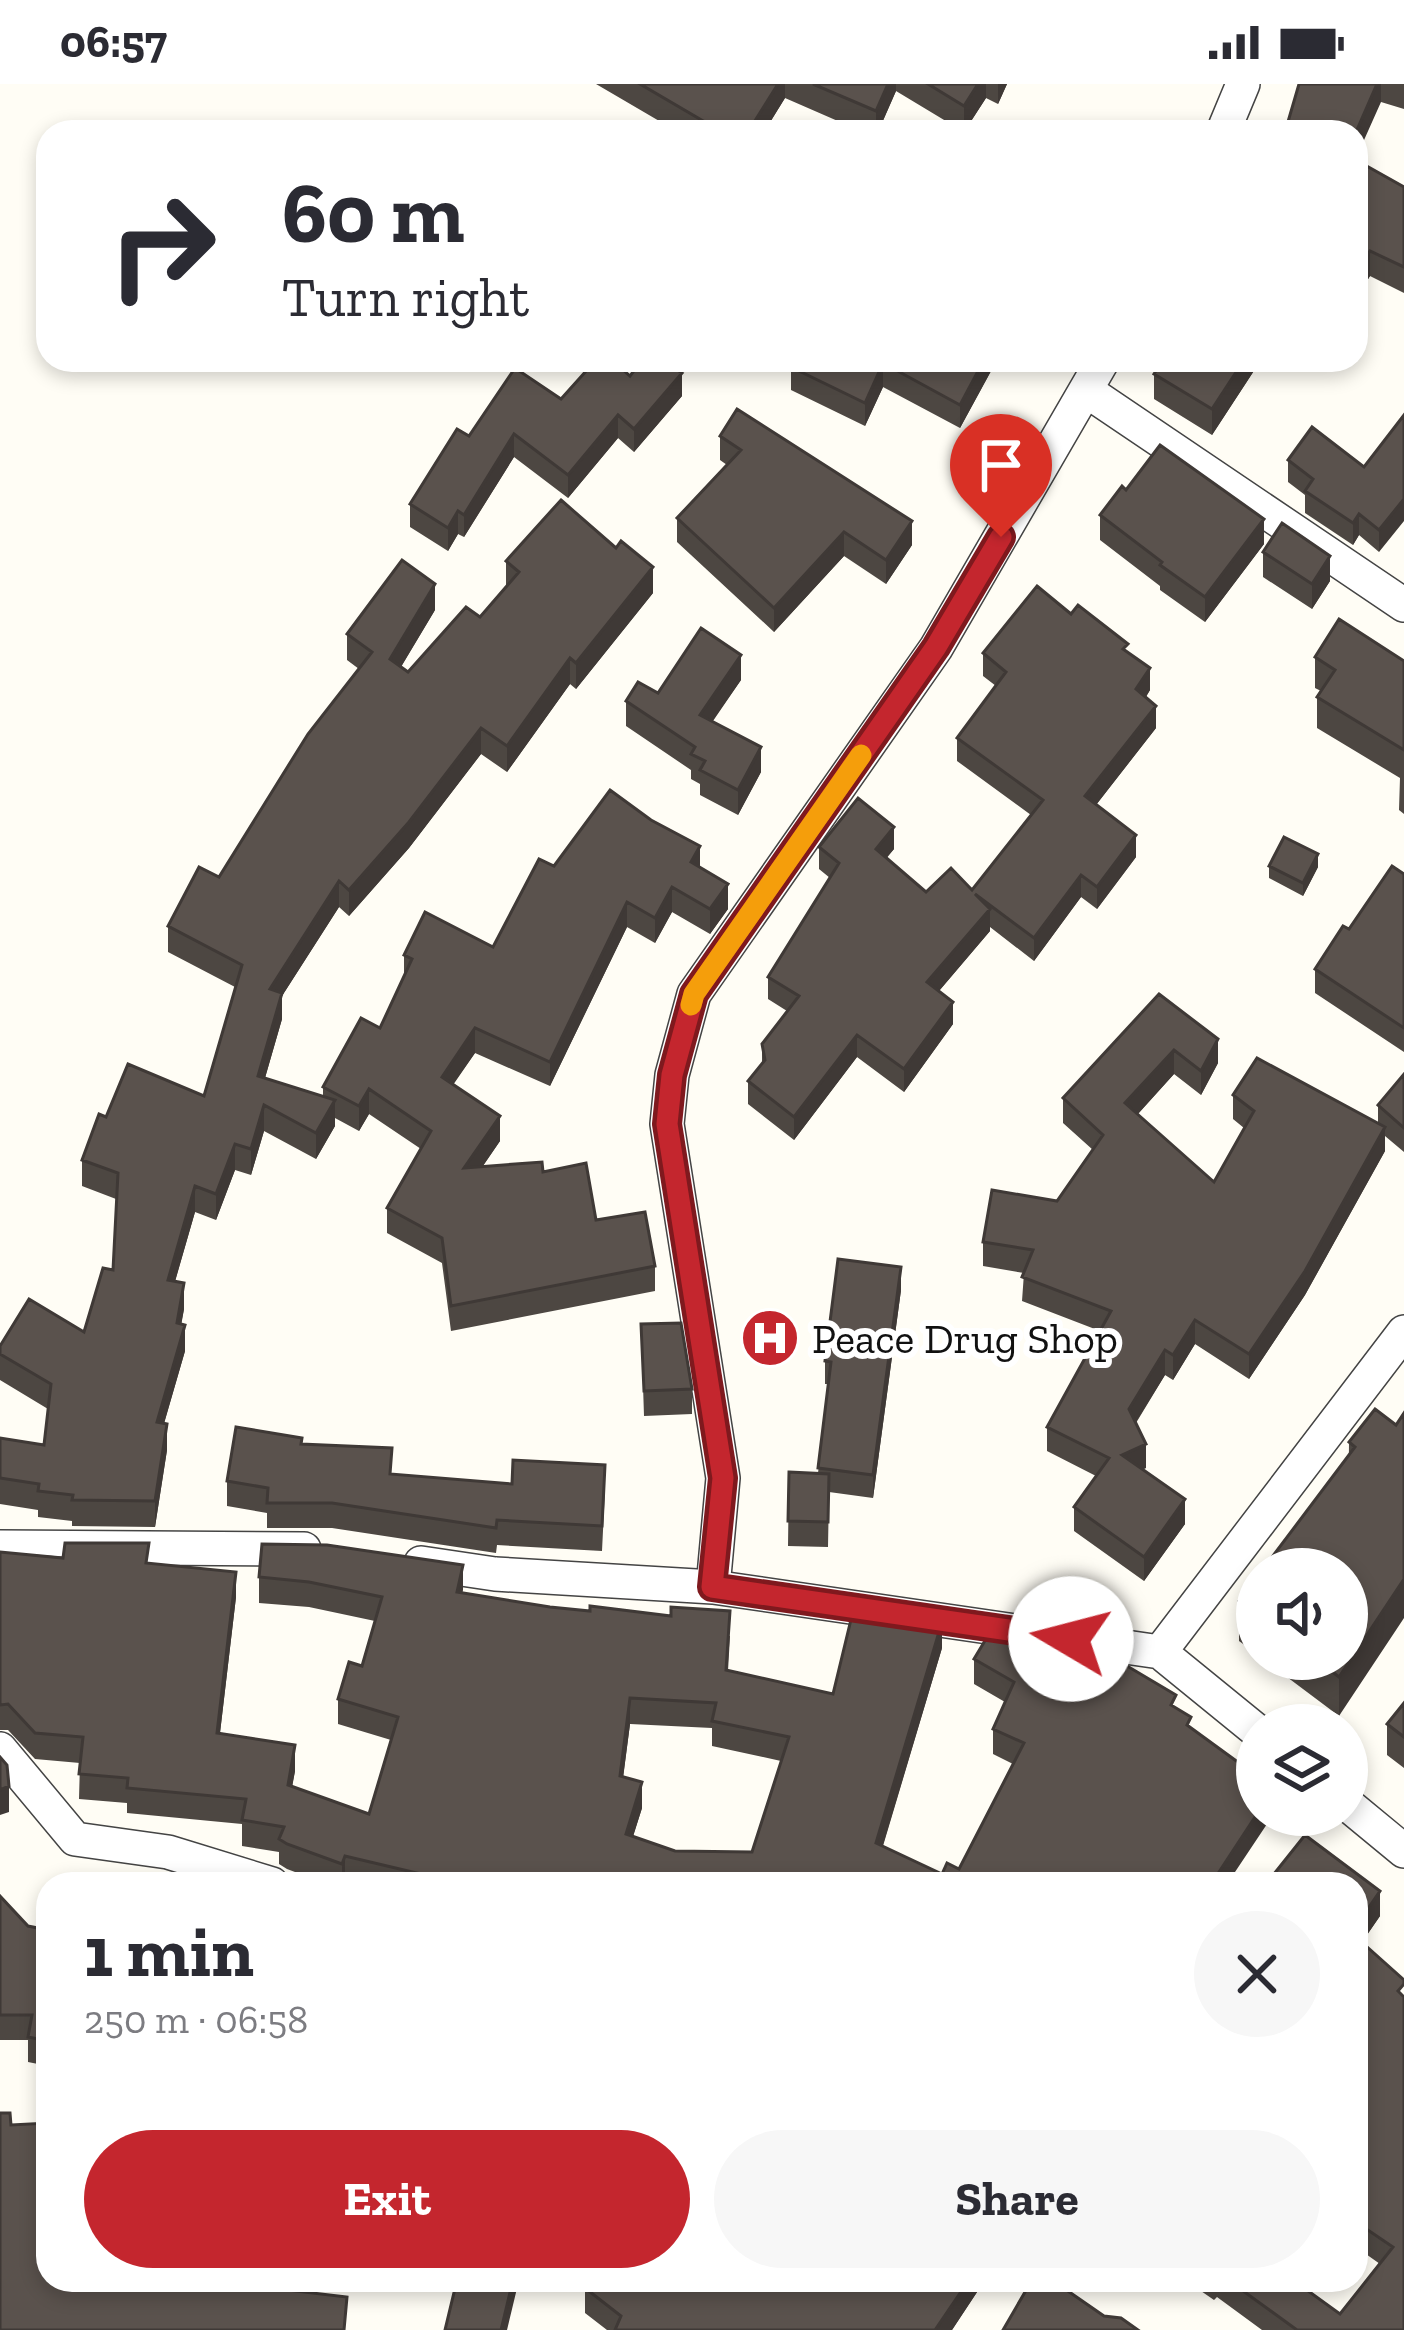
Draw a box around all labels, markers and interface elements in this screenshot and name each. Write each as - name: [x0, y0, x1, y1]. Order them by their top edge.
- text: 06:57: [60, 15, 167, 69]
- text: 60 m: [282, 163, 465, 264]
- icon: right: [84, 168, 240, 324]
- text: Turn right: [282, 265, 529, 330]
- pin: [950, 414, 1052, 537]
- icon: arrive: [968, 432, 1034, 498]
- hospital icon: Peace Drug Shop: [739, 1307, 801, 1369]
- place label: Peace Drug Shop: [812, 1313, 1118, 1364]
- map controls: [1236, 1548, 1368, 1836]
- button: sound: [1236, 1548, 1368, 1680]
- position arrow: [1008, 1576, 1134, 1702]
- button: layers: [1236, 1704, 1368, 1836]
- text: 1 min: [84, 1908, 254, 1994]
- button: close: [1194, 1911, 1320, 2037]
- text: 250 m · 06:58: [84, 1996, 308, 2043]
- button: Exit: [84, 2130, 690, 2268]
- button: Share: [714, 2130, 1320, 2268]

